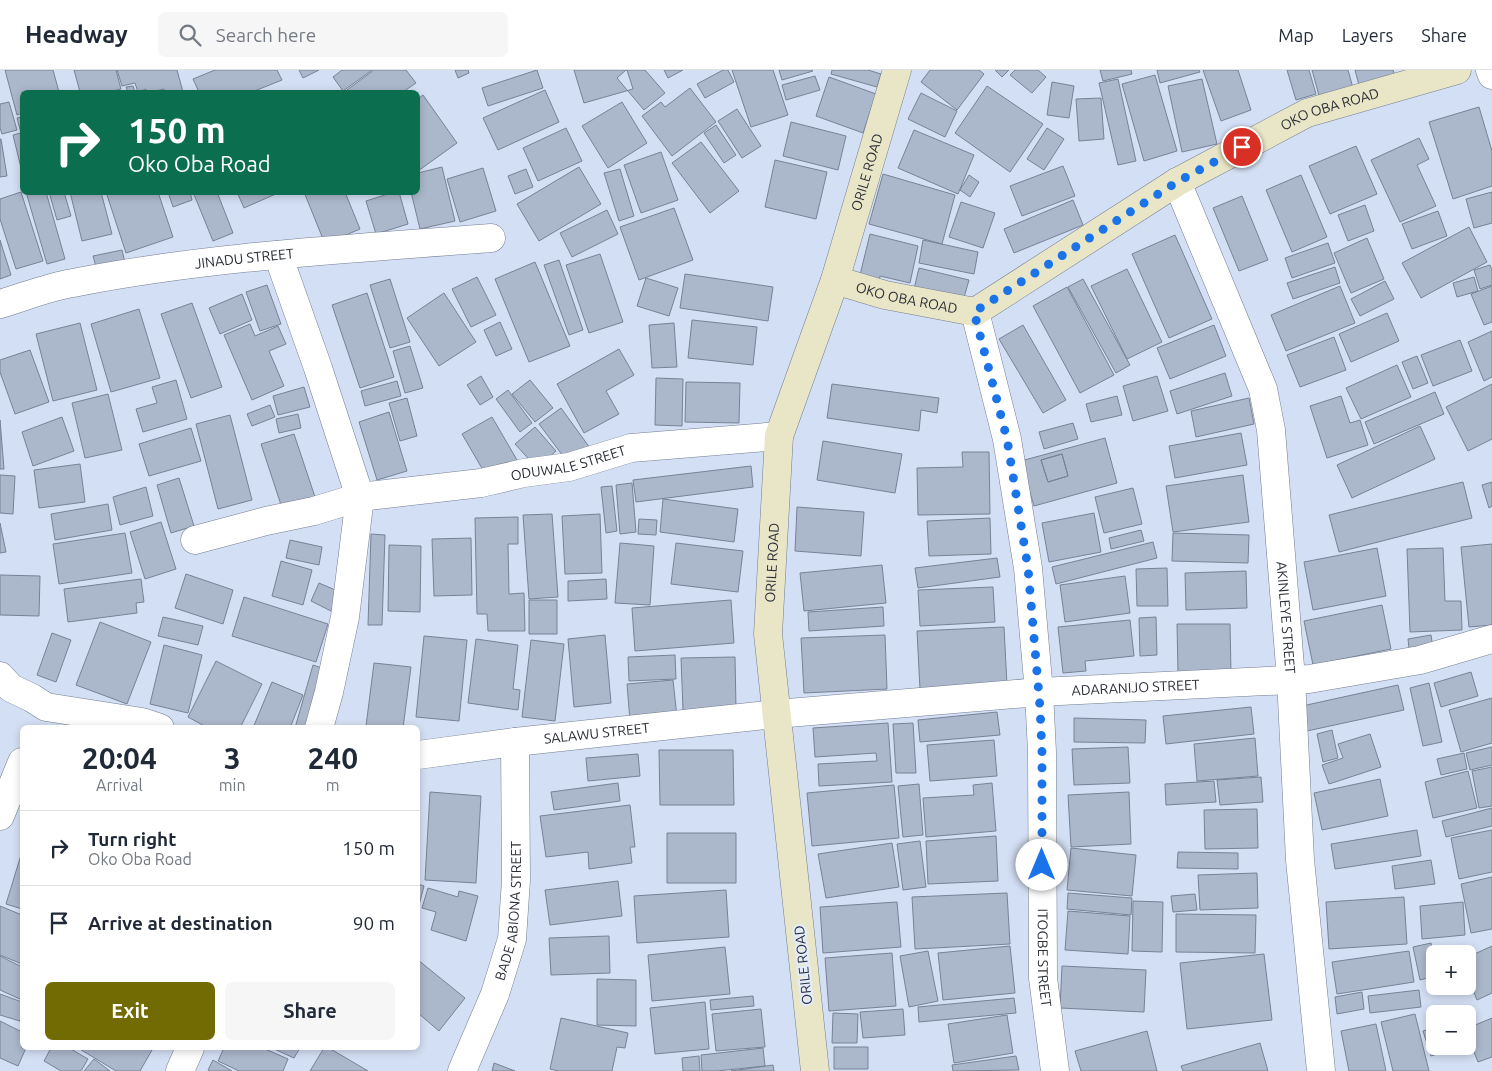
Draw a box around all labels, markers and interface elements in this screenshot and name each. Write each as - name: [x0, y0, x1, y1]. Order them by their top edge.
- search box: [158, 12, 508, 57]
- text: Headway: [25, 21, 128, 48]
- icon: search: [176, 21, 204, 49]
- text: Search here: [216, 24, 316, 46]
- text: Map: [1278, 25, 1314, 45]
- text: Layers: [1342, 25, 1393, 45]
- text: Share: [1421, 25, 1467, 45]
- street label: OKO OBA ROAD: [1278, 85, 1381, 134]
- icon: right: [45, 110, 110, 175]
- text: 150 m: [128, 110, 226, 150]
- pin: [1221, 126, 1263, 168]
- street label: ORILE ROAD: [848, 131, 886, 213]
- icon: arrive: [1228, 133, 1256, 161]
- text: Oko Oba Road: [128, 151, 271, 176]
- street label: JINADU STREET: [194, 245, 295, 272]
- street label: OKO OBA ROAD: [854, 279, 959, 317]
- street label: ODUWALE STREET: [509, 442, 628, 484]
- street label: ORILE ROAD: [762, 522, 782, 603]
- street label: AKINLEYE STREET: [1274, 561, 1299, 675]
- street label: ADARANIJO STREET: [1071, 676, 1200, 698]
- street label: SALAWU STREET: [543, 720, 650, 747]
- text: 20:04: [82, 741, 157, 775]
- text: 3: [224, 741, 241, 775]
- text: 240: [307, 741, 358, 775]
- text: Arrival: [96, 776, 143, 794]
- text: min: [219, 776, 246, 794]
- text: m: [326, 776, 340, 794]
- text: Turn right: [88, 828, 176, 850]
- icon: right: [45, 834, 73, 862]
- text: 150 m: [342, 837, 395, 859]
- position arrow: [1015, 838, 1067, 890]
- street label: BADE ABIONA STREET: [492, 841, 524, 982]
- text: Oko Oba Road: [88, 850, 192, 868]
- street label: ITOGBE STREET: [1035, 908, 1055, 1008]
- icon: arrive: [45, 909, 73, 937]
- text: Arrive at destination: [88, 912, 273, 934]
- text: 90 m: [353, 912, 395, 934]
- street label: ORILE ROAD: [791, 924, 815, 1006]
- map controls: [1426, 945, 1476, 1055]
- button: +: [1426, 945, 1476, 995]
- button: Exit: [45, 982, 215, 1040]
- button: Share: [225, 982, 395, 1040]
- button: −: [1426, 1005, 1476, 1055]

